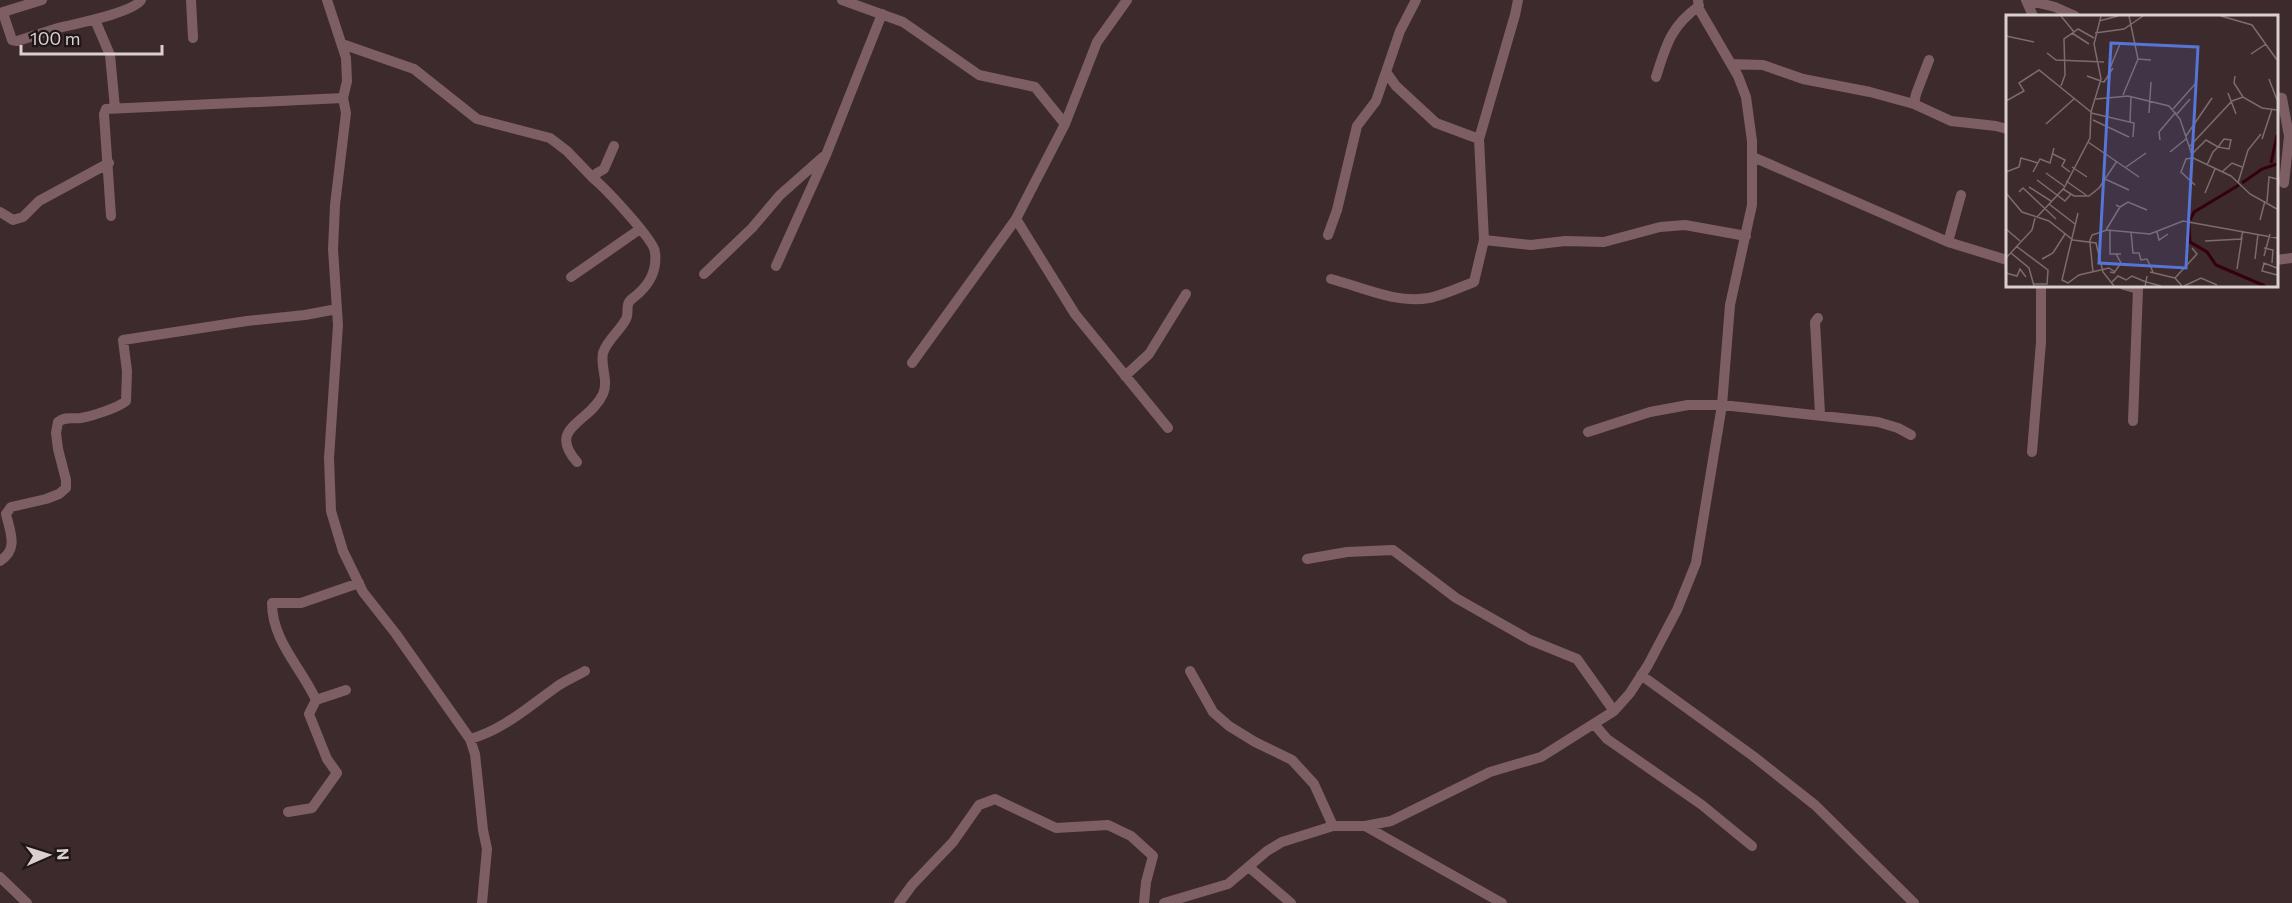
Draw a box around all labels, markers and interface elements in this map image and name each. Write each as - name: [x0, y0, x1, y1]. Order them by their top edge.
- inset map: [2006, 15, 2277, 286]
- scale bar: [21, 18, 162, 56]
- text: 100 m: [30, 27, 80, 49]
- north arrow: [18, 825, 78, 885]
- text: N: [54, 848, 73, 861]

